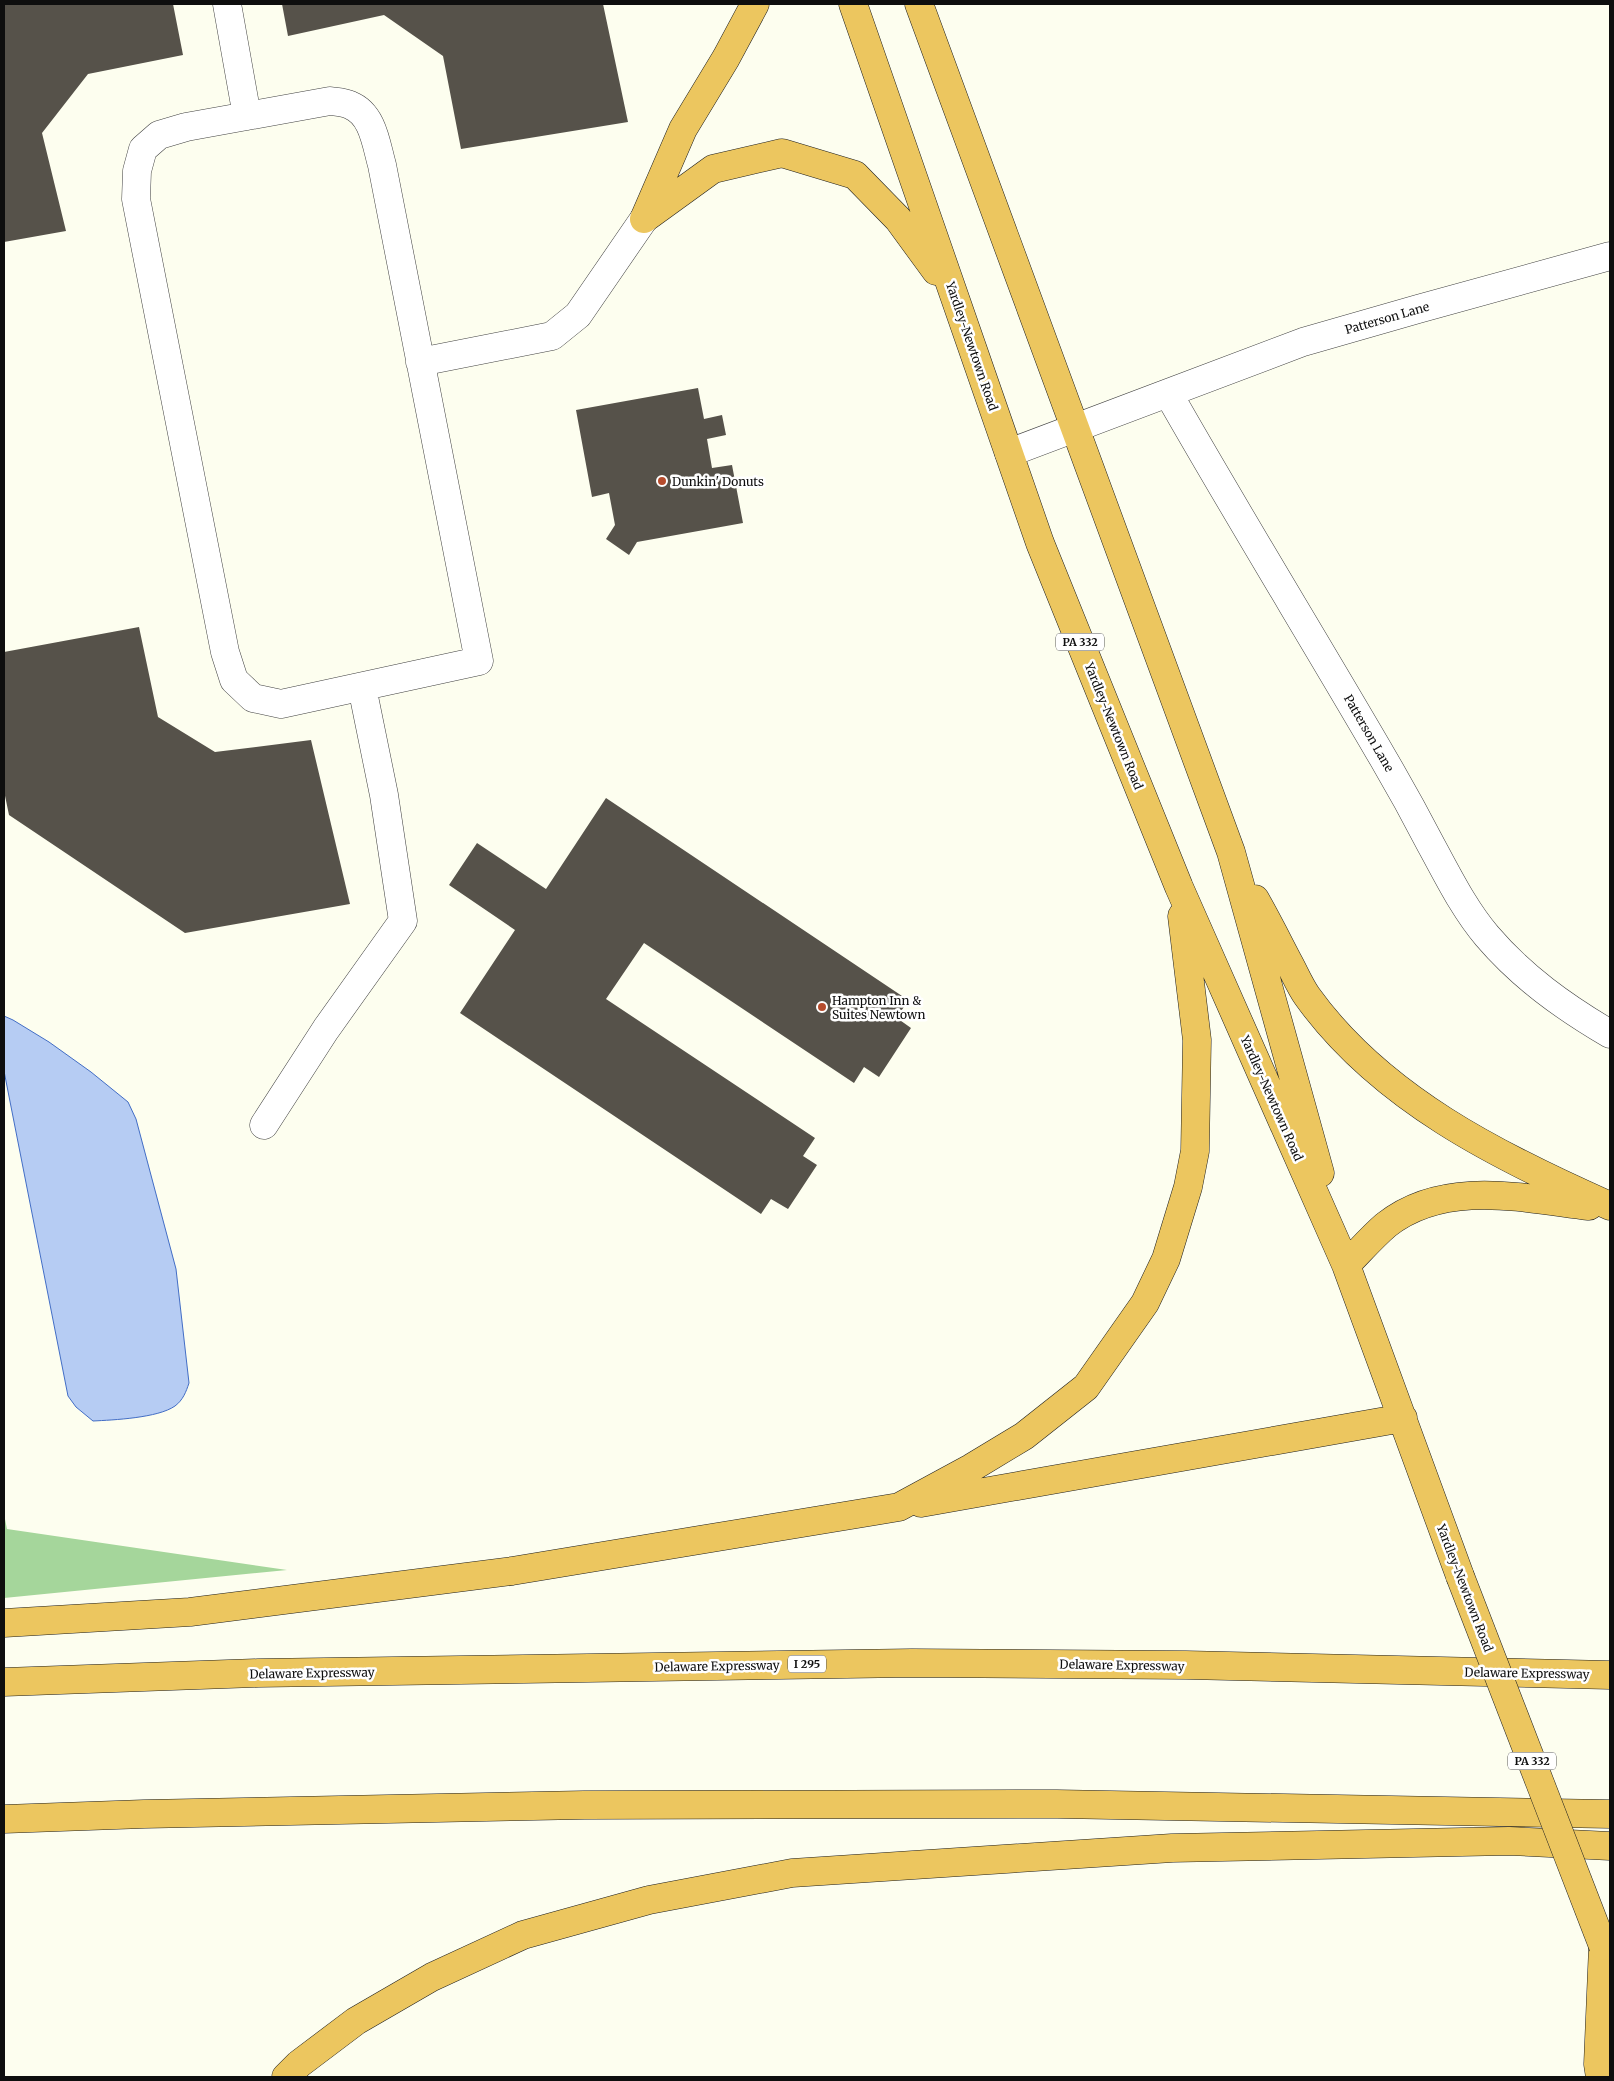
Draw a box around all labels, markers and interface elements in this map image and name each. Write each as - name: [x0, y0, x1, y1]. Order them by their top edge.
- street label: Yardley-Newtown Road: [943, 279, 1001, 413]
- street label: Patterson Lane: [1343, 299, 1431, 337]
- place label: Dunkin' Donuts: [672, 474, 764, 489]
- marker: Dunkin' Donuts: [656, 475, 668, 487]
- road number: PA 332: [1056, 634, 1104, 650]
- street label: Yardley-Newtown Road: [1081, 659, 1146, 792]
- street label: Patterson Lane: [1341, 692, 1397, 774]
- place label: Hampton Inn & Suites Newtown: [832, 993, 925, 1022]
- marker: Hampton Inn & Suites Newtown: [816, 1001, 828, 1013]
- street label: Yardley-Newtown Road: [1237, 1032, 1306, 1163]
- street label: Yardley-Newtown Road: [1433, 1521, 1496, 1654]
- road number: I 295: [788, 1656, 826, 1672]
- street label: Delaware Expressway: [1059, 1656, 1185, 1674]
- street label: Delaware Expressway: [654, 1657, 780, 1675]
- street label: Delaware Expressway: [249, 1664, 375, 1682]
- street label: Delaware Expressway: [1464, 1664, 1590, 1682]
- road number: PA 332: [1508, 1752, 1556, 1770]

